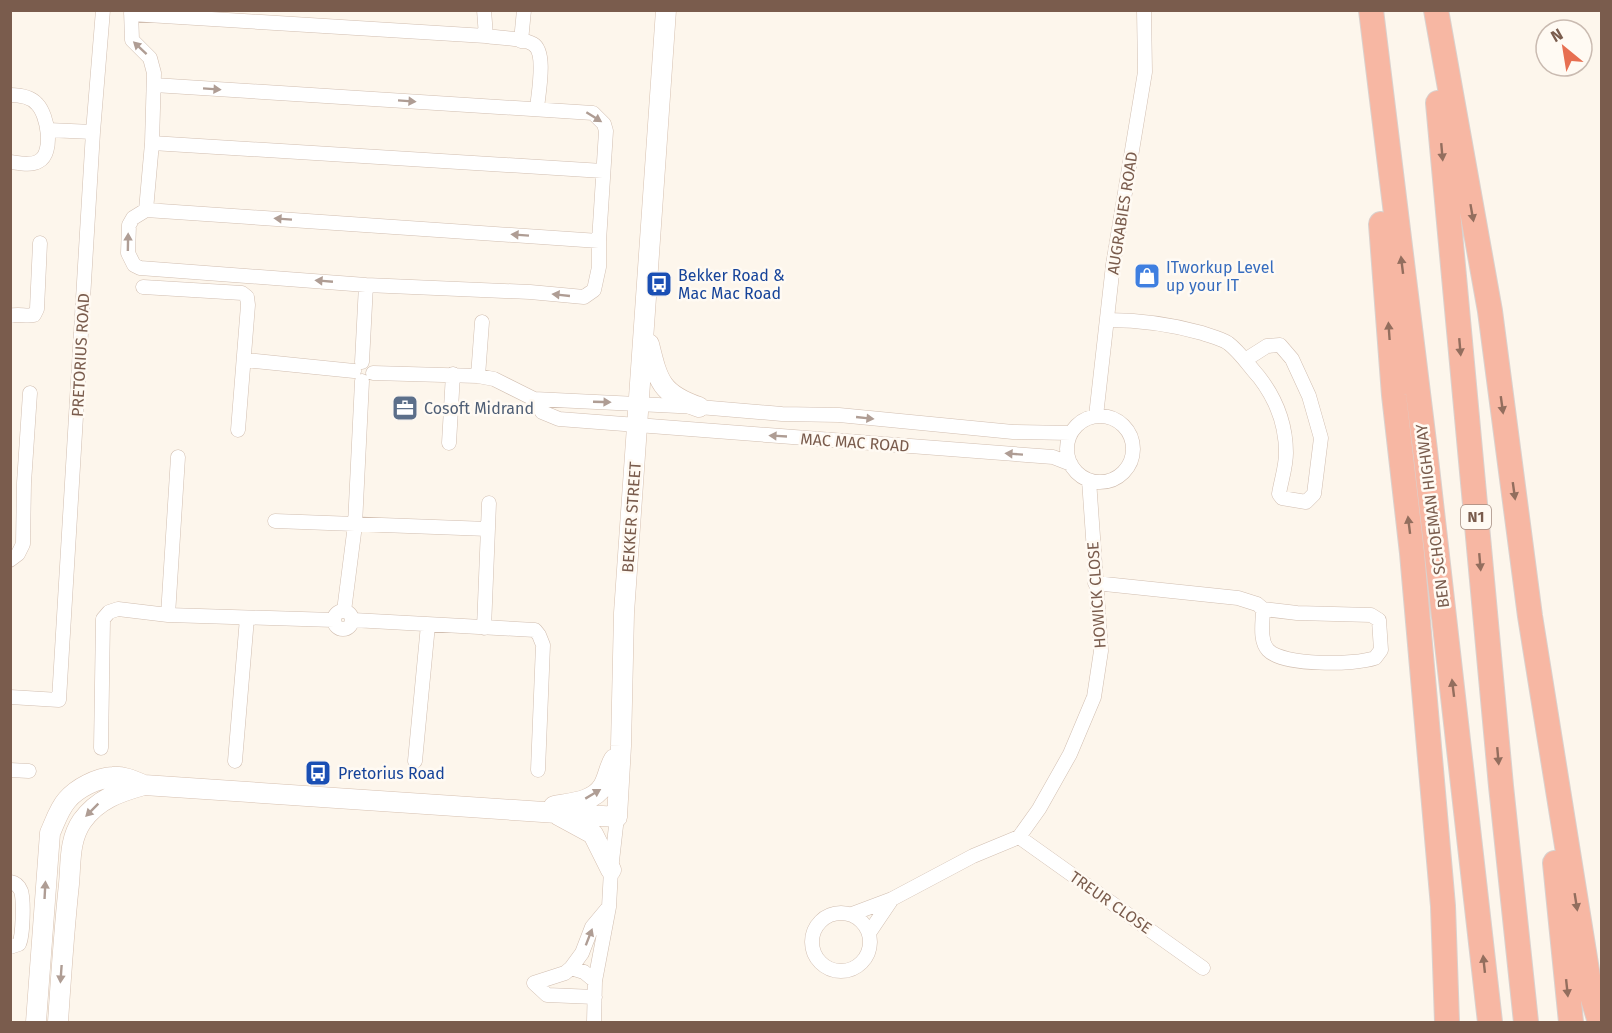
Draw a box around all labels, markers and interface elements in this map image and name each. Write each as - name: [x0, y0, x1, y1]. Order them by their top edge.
- north arrow: [1534, 18, 1594, 78]
- text: N: [1547, 25, 1566, 46]
- one-way arrow: [133, 41, 148, 55]
- one-way arrow: [203, 84, 222, 94]
- one-way arrow: [398, 96, 417, 106]
- one-way arrow: [586, 111, 602, 122]
- one-way arrow: [1437, 143, 1447, 162]
- street label: AUGRABIES ROAD: [1103, 150, 1142, 276]
- one-way arrow: [1468, 203, 1477, 222]
- one-way arrow: [274, 214, 293, 224]
- one-way arrow: [510, 231, 529, 240]
- one-way arrow: [123, 233, 133, 252]
- one-way arrow: [1397, 255, 1407, 274]
- place label: ITworkup Level up your IT: [1166, 258, 1274, 295]
- shop icon: ITworkup Level up your IT: [1132, 261, 1162, 291]
- place label: Bekker Road & Mac Mac Road: [678, 266, 785, 303]
- bus stop icon: Bekker Road & Mac Mac Road: [644, 269, 674, 299]
- one-way arrow: [315, 276, 334, 286]
- one-way arrow: [551, 291, 570, 300]
- street label: PRETORIUS ROAD: [68, 293, 93, 417]
- one-way arrow: [1385, 321, 1394, 340]
- one-way arrow: [1455, 337, 1465, 356]
- office icon: Cosoft Midrand: [390, 393, 420, 423]
- one-way arrow: [1498, 396, 1507, 415]
- one-way arrow: [593, 397, 612, 406]
- place label: Cosoft Midrand: [424, 399, 534, 418]
- one-way arrow: [856, 413, 875, 423]
- street label: BEN SCHOEMAN HIGHWAY: [1412, 423, 1453, 609]
- street label: MAC MAC ROAD: [800, 429, 910, 456]
- one-way arrow: [768, 432, 787, 441]
- one-way arrow: [1004, 449, 1023, 459]
- street label: BEKKER STREET: [618, 460, 645, 573]
- one-way arrow: [1509, 482, 1518, 501]
- road number: N1: [1461, 505, 1491, 529]
- one-way arrow: [1404, 515, 1414, 534]
- street label: HOWICK CLOSE: [1083, 541, 1110, 649]
- one-way arrow: [1475, 552, 1485, 571]
- one-way arrow: [1448, 678, 1457, 697]
- one-way arrow: [1493, 746, 1503, 765]
- bus stop icon: Pretorius Road: [303, 758, 333, 788]
- place label: Pretorius Road: [338, 764, 445, 783]
- one-way arrow: [584, 789, 601, 800]
- one-way arrow: [86, 802, 100, 816]
- street label: TREUR CLOSE: [1066, 867, 1155, 938]
- one-way arrow: [40, 880, 49, 899]
- one-way arrow: [1572, 893, 1581, 912]
- one-way arrow: [584, 927, 594, 945]
- one-way arrow: [1479, 955, 1488, 974]
- one-way arrow: [56, 965, 65, 984]
- one-way arrow: [1562, 978, 1572, 997]

